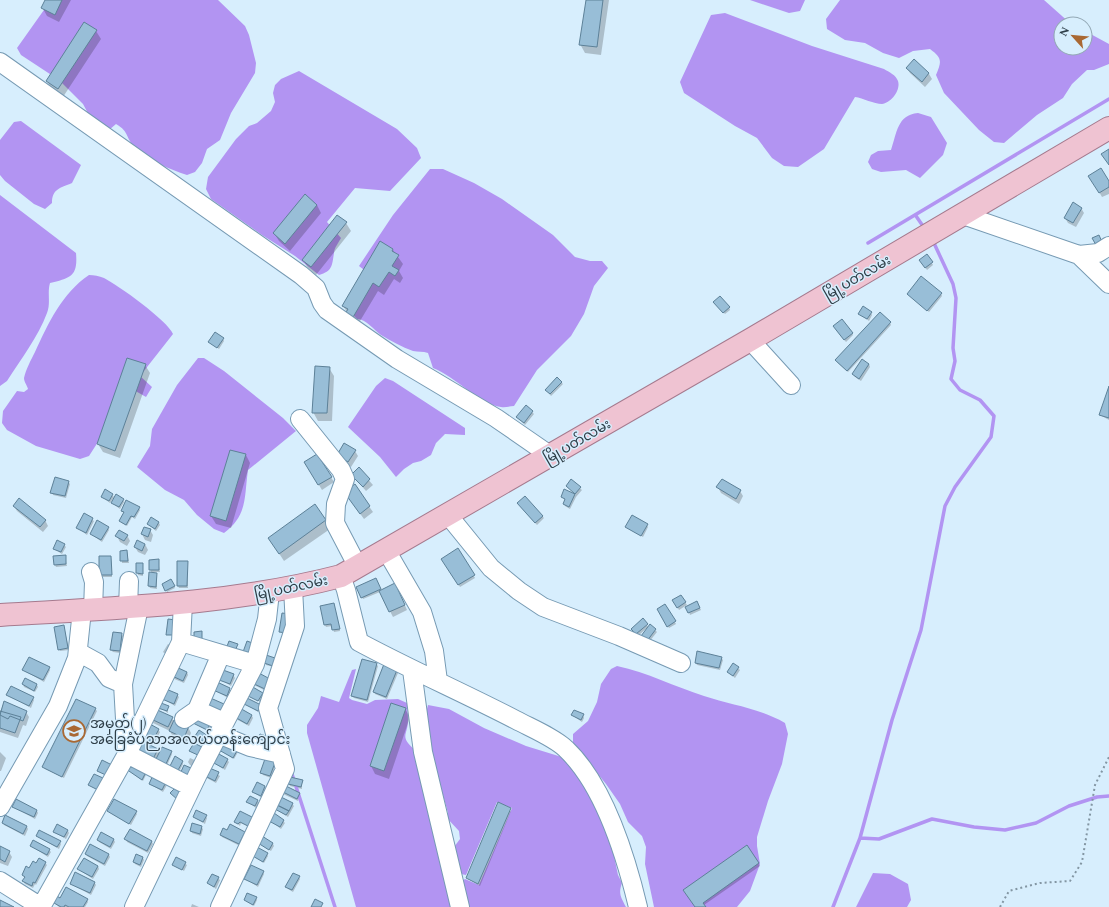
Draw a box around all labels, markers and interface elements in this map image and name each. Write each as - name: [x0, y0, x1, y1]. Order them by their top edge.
- north arrow: [1053, 16, 1093, 56]
- text: N: [1055, 24, 1074, 40]
- street label: မြို့ပတ်လမ်း: [820, 250, 895, 306]
- street label: မြို့ပတ်လမ်း: [540, 414, 615, 470]
- street label: မြို့ပတ်လမ်း: [252, 569, 330, 606]
- place label: အမှတ်(၂) အခြေခံပညာအလယ်တန်းကျောင်း: [90, 713, 290, 751]
- school or university icon: အမှတ်(၂) အခြေခံပညာအလယ်တန်းကျောင်း: [61, 718, 87, 744]

